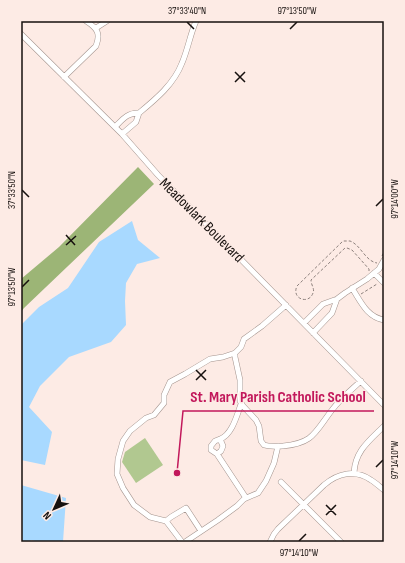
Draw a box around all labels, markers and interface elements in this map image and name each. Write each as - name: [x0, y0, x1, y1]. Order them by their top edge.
- text: 37°33'40"N: [168, 5, 206, 17]
- text: 97°13'50"W: [278, 5, 317, 17]
- text: 37°33'50"N: [6, 171, 18, 209]
- street label: Meadowlark Boulevard: [155, 174, 248, 267]
- text: 97°14'00"W: [389, 179, 401, 219]
- text: 97°13'50"W: [6, 267, 18, 306]
- callout: St. Mary Parish Catholic School: [183, 383, 374, 411]
- text: St. Mary Parish Catholic School: [190, 388, 366, 407]
- text: 97°14'10"W: [389, 440, 401, 479]
- north arrow: [34, 489, 74, 529]
- text: N: [40, 509, 54, 522]
- text: 97°14'10"W: [280, 547, 319, 559]

